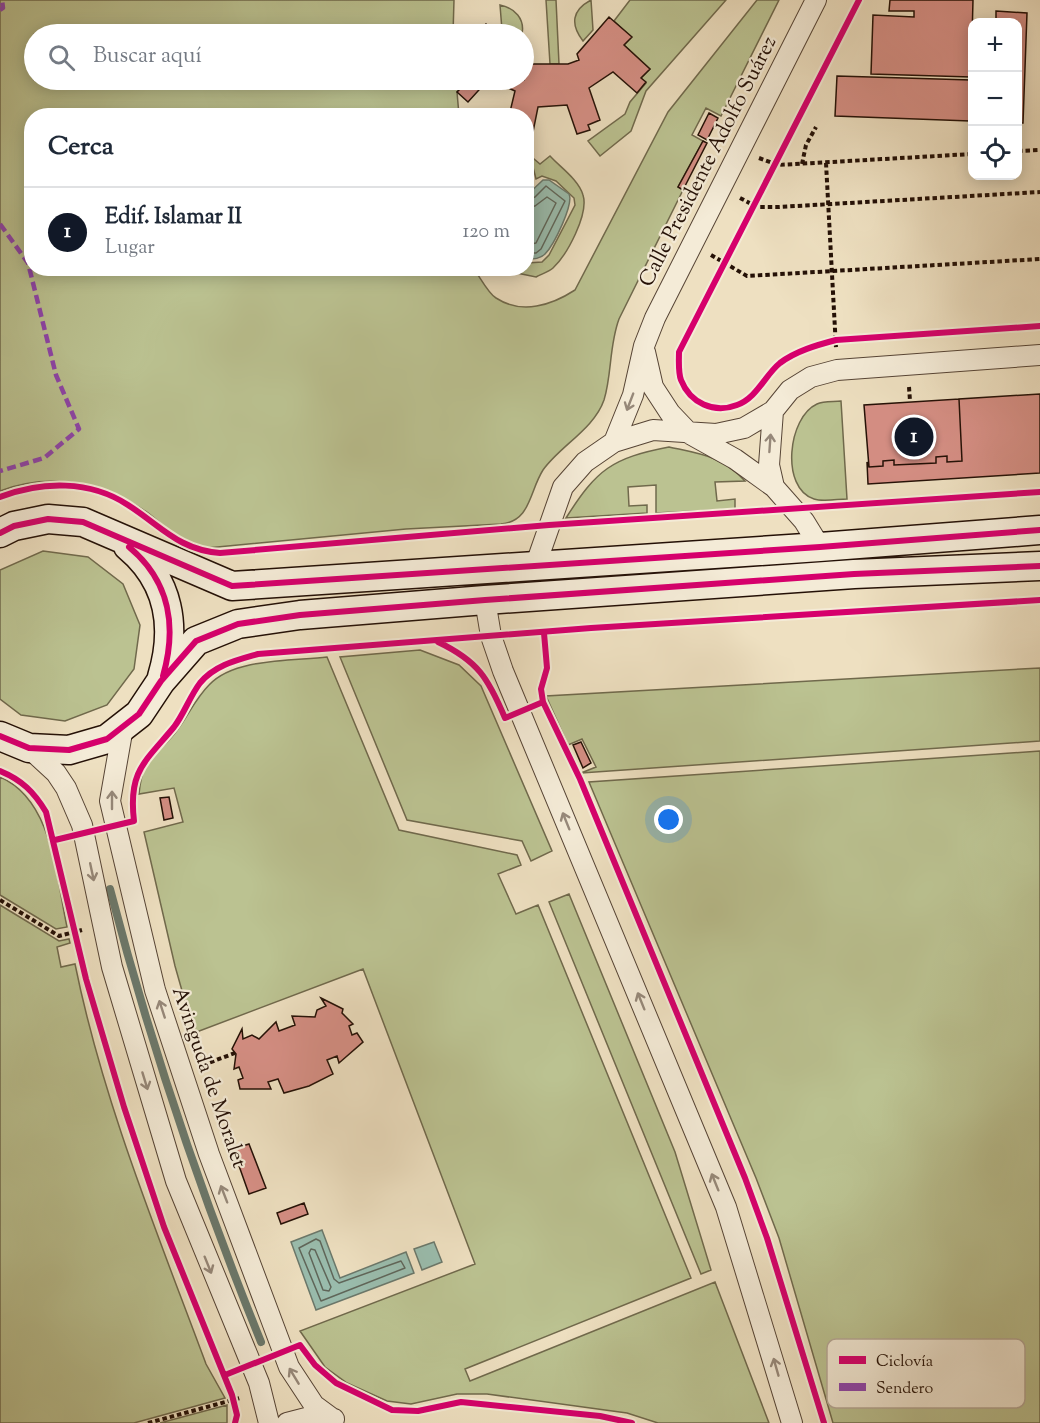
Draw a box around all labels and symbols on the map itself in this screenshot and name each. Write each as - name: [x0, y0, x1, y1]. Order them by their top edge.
- street label: Calle Presidente Adolfo Suárez: [632, 31, 785, 292]
- one-way arrow: [623, 392, 634, 411]
- pin: 1: [894, 414, 934, 460]
- one-way arrow: [765, 433, 776, 453]
- one-way arrow: [106, 791, 118, 810]
- your location: [654, 805, 683, 834]
- one-way arrow: [560, 812, 571, 831]
- one-way arrow: [87, 862, 98, 881]
- street label: Avinguda de Moralet: [163, 983, 253, 1172]
- one-way arrow: [635, 993, 646, 1011]
- one-way arrow: [155, 1000, 166, 1019]
- one-way arrow: [140, 1071, 151, 1090]
- one-way arrow: [709, 1173, 720, 1191]
- one-way arrow: [218, 1185, 229, 1204]
- one-way arrow: [203, 1256, 214, 1274]
- legend: [827, 1339, 1025, 1408]
- text: Ciclovía: [876, 1351, 934, 1374]
- one-way arrow: [770, 1358, 781, 1377]
- one-way arrow: [288, 1368, 300, 1385]
- text: Sendero: [876, 1378, 934, 1401]

